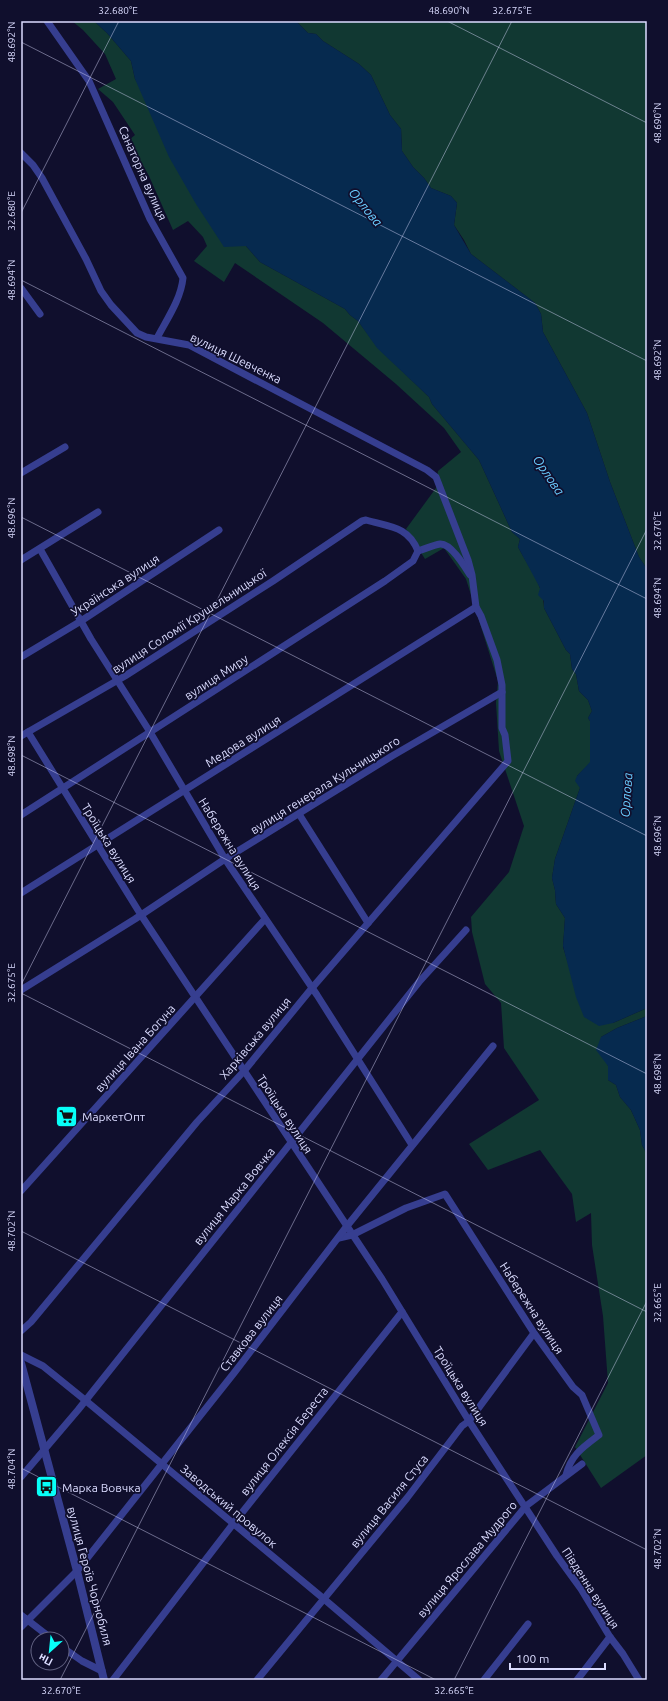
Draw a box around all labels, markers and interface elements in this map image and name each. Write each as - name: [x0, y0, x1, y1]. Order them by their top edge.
- text: 32.680°E: [98, 5, 138, 16]
- text: 48.690°N: [428, 5, 470, 16]
- text: 32.675°E: [492, 5, 532, 16]
- text: 48.692°N: [6, 21, 17, 63]
- text: 48.690°N: [652, 102, 663, 144]
- street label: Санаторна вулиця: [116, 124, 170, 222]
- water label: Орлова: [346, 185, 386, 229]
- text: 32.680°E: [6, 191, 17, 231]
- text: 48.694°N: [6, 259, 17, 301]
- street label: вулиця Шевченка: [188, 330, 284, 386]
- text: 48.692°N: [652, 339, 663, 381]
- water label: Орлова: [531, 452, 567, 498]
- text: 48.696°N: [6, 497, 17, 539]
- text: 32.670°E: [652, 511, 663, 551]
- street label: Українська вулиця: [68, 552, 162, 618]
- street label: вулиця Соломії Крушельницької: [110, 566, 269, 676]
- text: 48.694°N: [652, 577, 663, 619]
- street label: вулиця Миру: [182, 652, 250, 702]
- street label: Медова вулиця: [203, 713, 283, 769]
- street label: вулиця генерала Кульчицького: [248, 733, 402, 837]
- text: 48.698°N: [6, 735, 17, 777]
- water label: Орлова: [617, 772, 635, 818]
- street label: Набережна вулиця: [196, 795, 264, 893]
- street label: Троїцька вулиця: [79, 801, 139, 885]
- text: 48.696°N: [652, 815, 663, 857]
- text: 32.675°E: [6, 963, 17, 1003]
- street label: Харківська вулиця: [217, 994, 293, 1082]
- street label: вулиця Івана Богуна: [92, 1002, 178, 1094]
- text: 48.698°N: [652, 1053, 663, 1095]
- street label: Троїцька вулиця: [255, 1072, 315, 1156]
- supermarket icon: МаркетОпт: [54, 1103, 80, 1129]
- place label: МаркетОпт: [82, 1110, 146, 1123]
- street label: вулиця Марка Вовчка: [191, 1145, 277, 1247]
- text: 48.702°N: [6, 1210, 17, 1252]
- street label: Набережна вулиця: [498, 1260, 566, 1356]
- text: 32.665°E: [652, 1283, 663, 1323]
- street label: Ставкова вулиця: [217, 1292, 285, 1374]
- street label: Троїцька вулиця: [431, 1344, 491, 1428]
- street label: вулиця Олексія Береста: [238, 1384, 330, 1498]
- text: 48.704°N: [6, 1448, 17, 1490]
- street label: вулиця Василя Стуса: [348, 1452, 430, 1550]
- street label: Заводський провулок: [178, 1462, 280, 1550]
- bus stop icon: Марка Вовчка: [33, 1474, 59, 1500]
- place label: Марка Вовчка: [62, 1481, 141, 1494]
- street label: вулиця Ярослава Мудрого: [415, 1498, 519, 1620]
- street label: вулиця Героїв Чорнобиля: [65, 1505, 115, 1647]
- text: 48.702°N: [652, 1528, 663, 1570]
- street label: Південна вулиця: [560, 1545, 622, 1631]
- north arrow: [30, 1631, 70, 1671]
- scale bar: [510, 1645, 605, 1671]
- text: Пн: [36, 1651, 55, 1669]
- text: 100 m: [516, 1652, 549, 1665]
- text: 32.670°E: [41, 1685, 81, 1696]
- text: 32.665°E: [434, 1685, 474, 1696]

